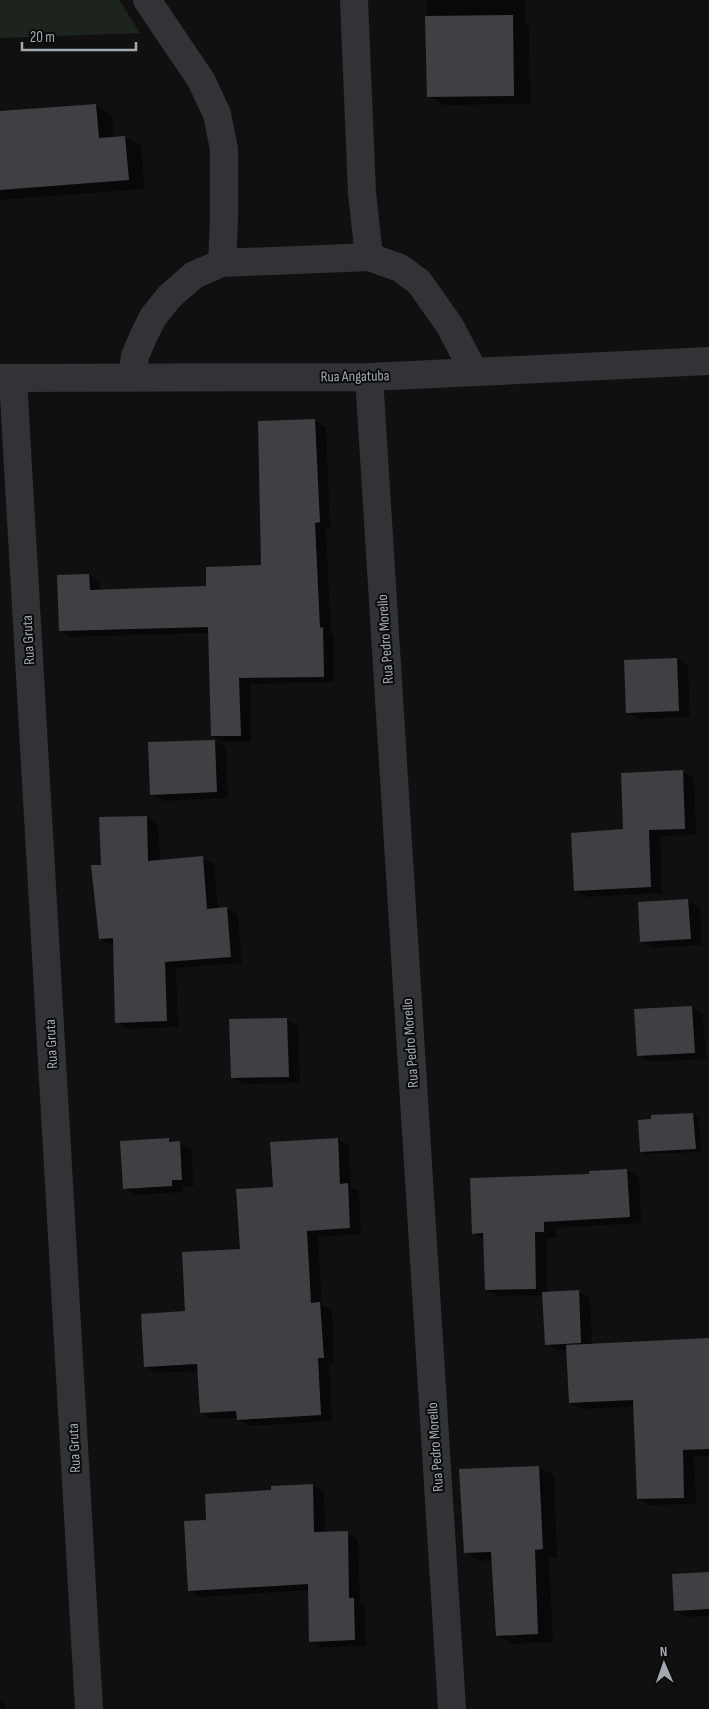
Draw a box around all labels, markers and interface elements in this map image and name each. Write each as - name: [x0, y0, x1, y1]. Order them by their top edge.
- scale bar: [22, 20, 136, 52]
- text: 20 m: [30, 28, 55, 47]
- street label: Rua Angatuba: [320, 366, 390, 387]
- street label: Rua Pedro Morello: [373, 594, 398, 684]
- street label: Rua Gruta: [18, 614, 39, 665]
- street label: Rua Pedro Morello: [398, 998, 423, 1088]
- street label: Rua Gruta: [41, 1018, 62, 1069]
- street label: Rua Pedro Morello: [423, 1402, 448, 1492]
- street label: Rua Gruta: [64, 1422, 85, 1473]
- north arrow: [639, 1639, 689, 1689]
- text: N: [660, 1643, 668, 1660]

